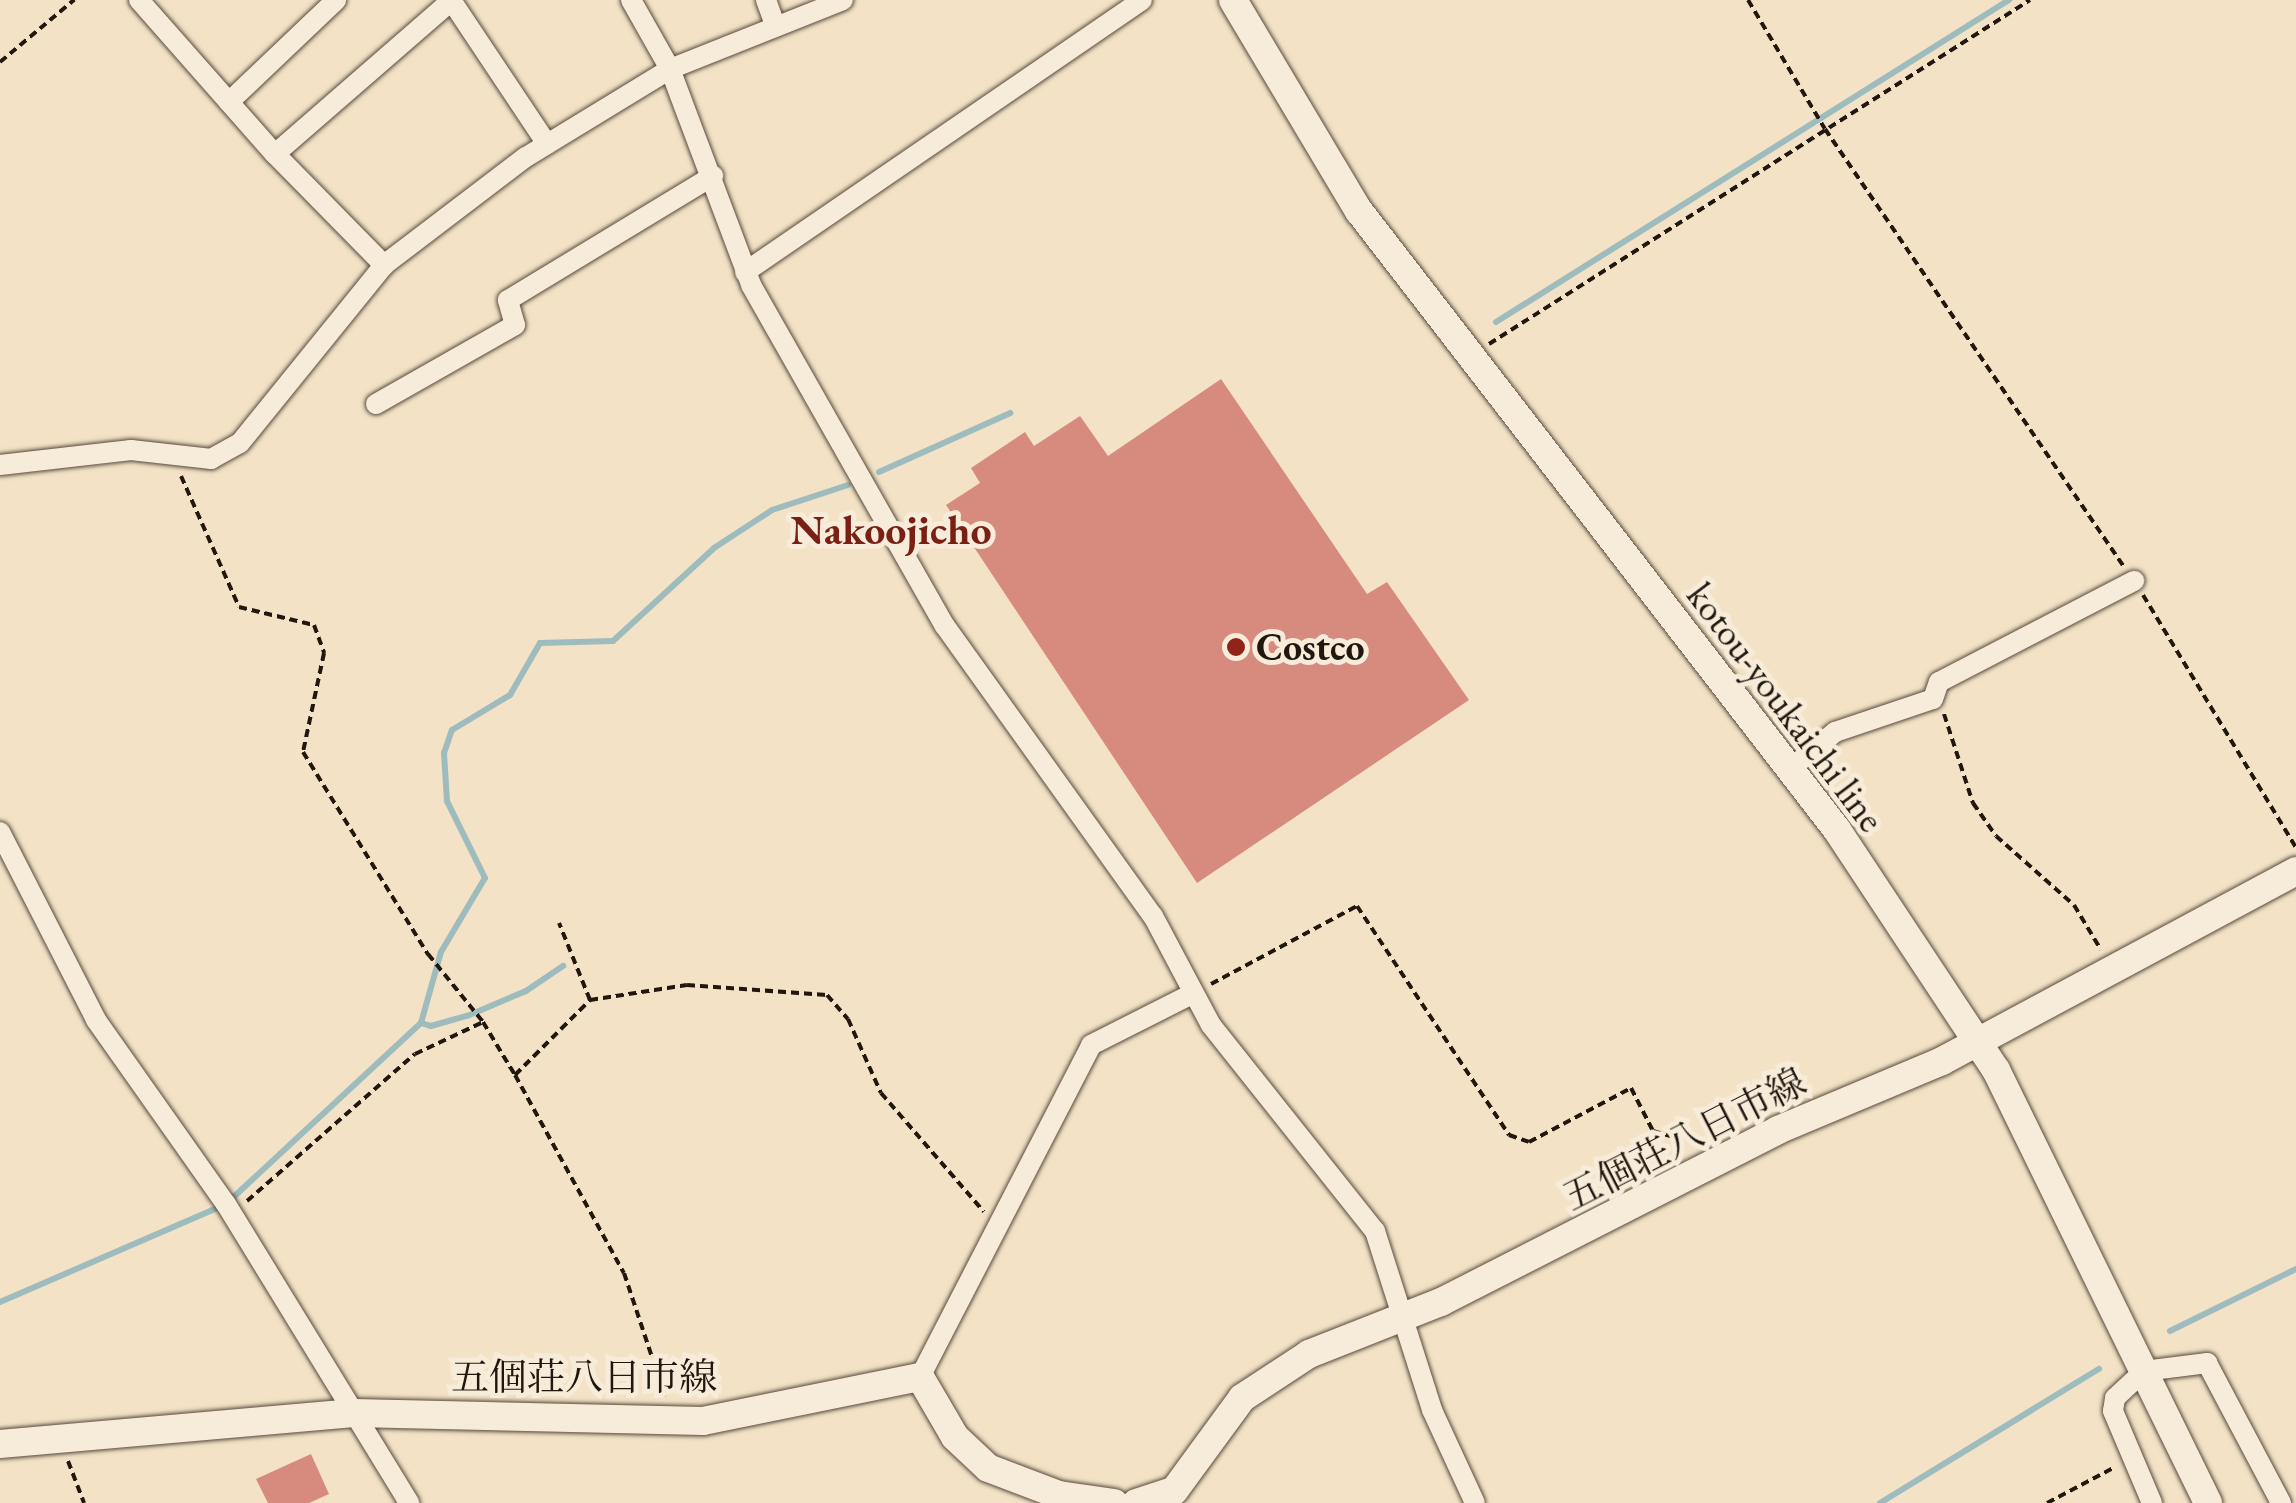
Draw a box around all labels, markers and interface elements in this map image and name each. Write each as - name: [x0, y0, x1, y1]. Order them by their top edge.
- district label: Nakoojicho: [790, 505, 992, 555]
- street label: kotou-youkaichi line: [1678, 574, 1894, 840]
- place label: Costco: [1256, 624, 1365, 670]
- marker: Costco: [1225, 636, 1247, 658]
- street label: 五個荘八日市線: [1555, 1058, 1813, 1220]
- street label: 五個荘八日市線: [451, 1354, 717, 1400]

